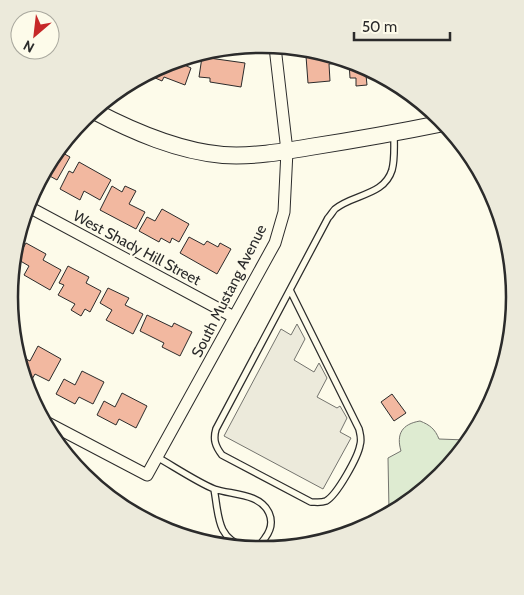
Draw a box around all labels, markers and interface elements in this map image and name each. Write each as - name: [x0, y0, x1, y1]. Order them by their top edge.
- north arrow: [10, 10, 60, 60]
- scale bar: [354, 10, 450, 42]
- text: 50 m: [362, 18, 397, 36]
- text: N: [20, 36, 37, 57]
- street label: West Shady Hill Street: [70, 207, 204, 289]
- street label: South Mustang Avenue: [188, 221, 270, 360]

